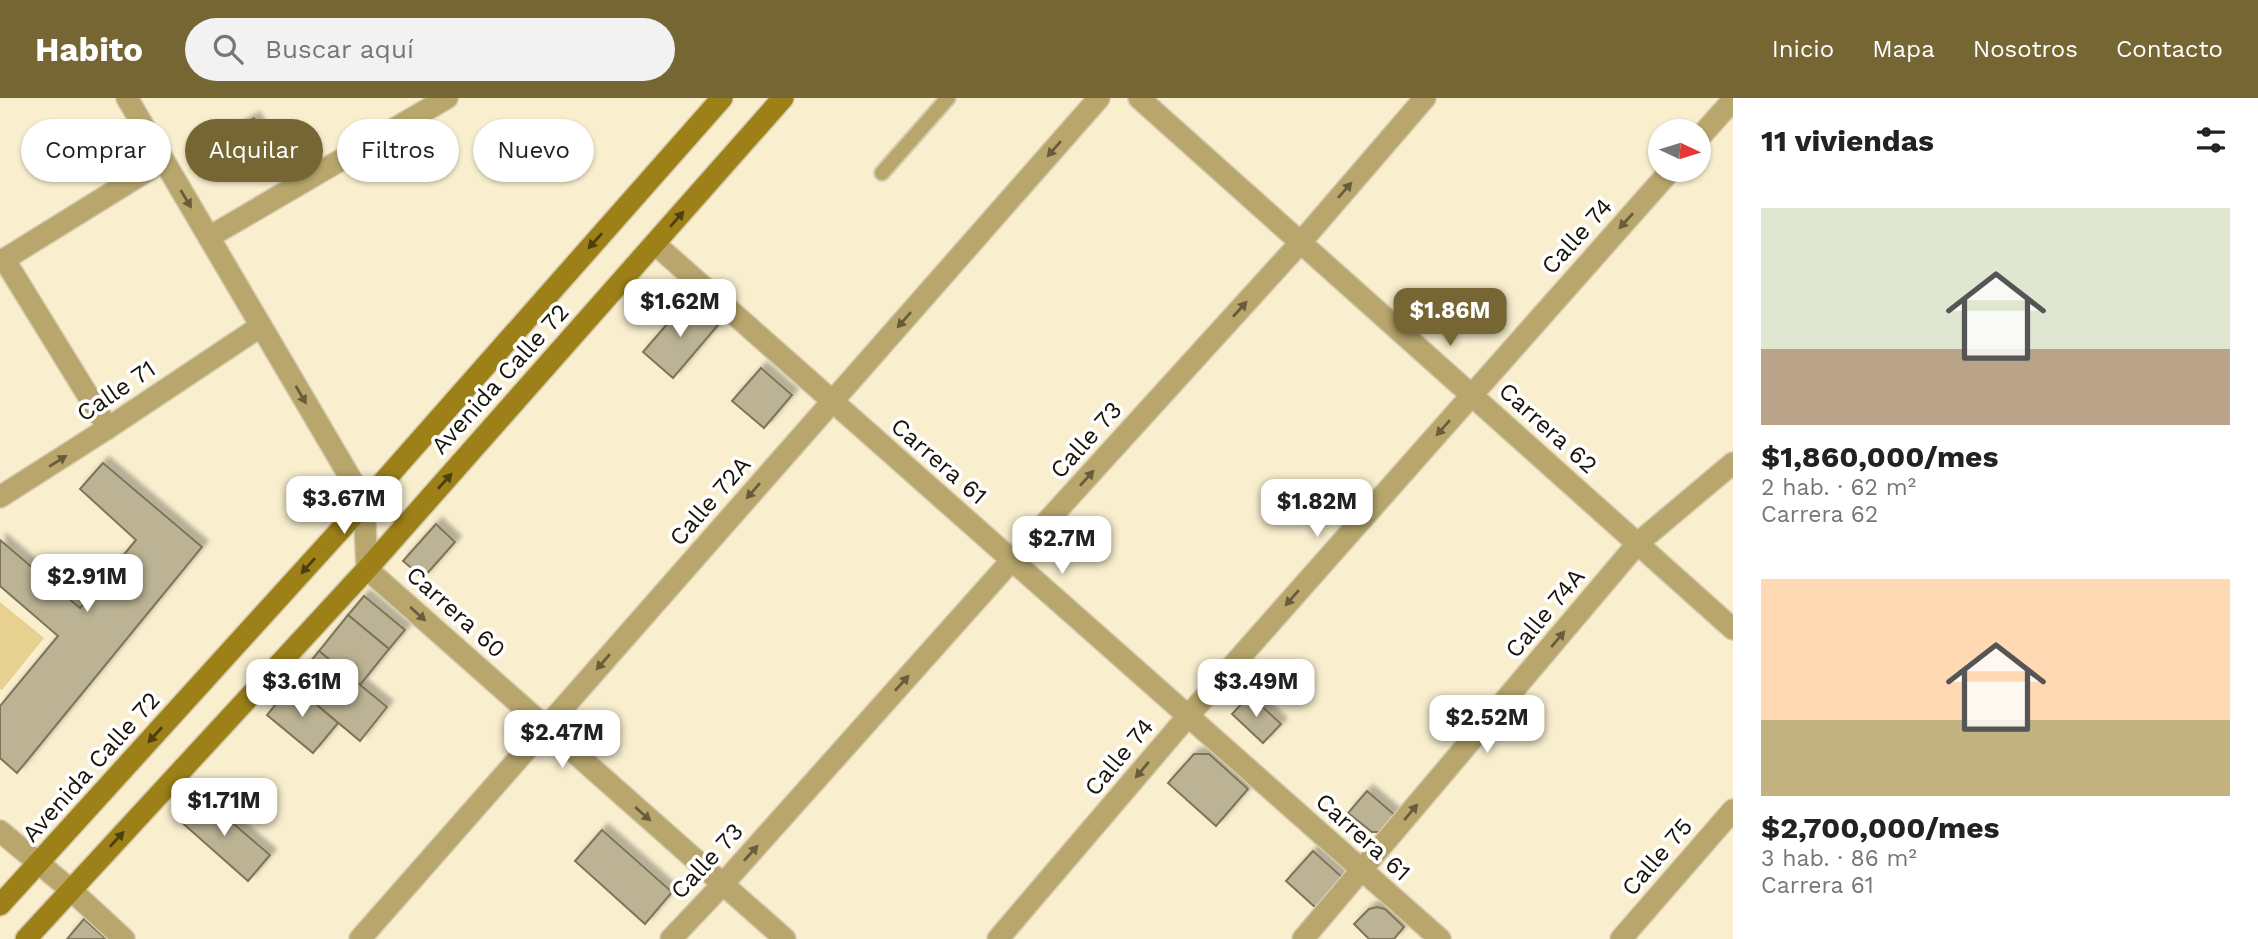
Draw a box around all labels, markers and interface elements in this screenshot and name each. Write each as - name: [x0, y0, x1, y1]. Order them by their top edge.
- search box: [185, 18, 675, 81]
- text: Habito: [35, 30, 143, 69]
- icon: search: [209, 30, 247, 68]
- text: Buscar aquí: [265, 34, 414, 64]
- text: Inicio: [1772, 35, 1834, 63]
- text: Mapa: [1872, 35, 1935, 63]
- text: Nosotros: [1973, 35, 2078, 63]
- text: Contacto: [2116, 35, 2223, 63]
- chip: Comprar: [21, 119, 171, 182]
- chip: Alquilar: [185, 119, 323, 182]
- chip: Filtros: [337, 119, 459, 182]
- chip: Nuevo: [473, 119, 594, 182]
- north arrow: [1648, 119, 1712, 182]
- map controls: [1648, 119, 1711, 182]
- icon: filters: [2192, 121, 2230, 159]
- text: 11 viviendas: [1761, 123, 1934, 158]
- one-way arrow: [1046, 140, 1062, 158]
- one-way arrow: [1337, 182, 1352, 199]
- one-way arrow: [180, 190, 192, 209]
- street label: Calle 74: [1536, 192, 1618, 280]
- one-way arrow: [669, 210, 685, 228]
- one-way arrow: [1618, 212, 1634, 230]
- one-way arrow: [587, 232, 603, 250]
- icon: home: [1933, 253, 2059, 379]
- pin: $1.62M: [623, 280, 737, 339]
- text: $1.62M: [640, 288, 720, 315]
- pin: $1.86M: [1393, 288, 1507, 348]
- text: $1.86M: [1410, 297, 1490, 324]
- street label: Avenida Calle 72: [425, 298, 575, 460]
- one-way arrow: [1232, 300, 1248, 318]
- one-way arrow: [896, 311, 912, 329]
- street label: Calle 71: [71, 355, 161, 427]
- street label: Carrera 62: [1493, 377, 1603, 479]
- one-way arrow: [295, 386, 308, 405]
- street label: Calle 73: [1044, 396, 1128, 484]
- street label: Carrera 61: [885, 412, 993, 510]
- one-way arrow: [1435, 419, 1451, 437]
- text: $1,860,000/mes: [1761, 439, 1998, 474]
- street label: Calle 72A: [664, 451, 756, 551]
- one-way arrow: [48, 454, 67, 467]
- one-way arrow: [1079, 469, 1095, 487]
- one-way arrow: [437, 472, 453, 490]
- text: 2 hab. · 62 m²: [1761, 474, 1916, 501]
- pin: $3.67M: [287, 476, 401, 536]
- pin: $1.82M: [1260, 480, 1374, 539]
- one-way arrow: [745, 482, 761, 500]
- text: $3.67M: [302, 485, 386, 512]
- text: $1.82M: [1277, 488, 1357, 515]
- text: Carrera 62: [1761, 501, 1878, 528]
- pin: $2.7M: [1013, 517, 1111, 576]
- text: $2.7M: [1028, 525, 1096, 552]
- pin: $2.91M: [30, 554, 144, 614]
- one-way arrow: [300, 557, 316, 575]
- street label: Carrera 60: [401, 560, 511, 664]
- street label: Calle 74A: [1500, 562, 1591, 663]
- text: $2.91M: [47, 563, 127, 590]
- one-way arrow: [1284, 589, 1300, 607]
- one-way arrow: [409, 606, 427, 622]
- icon: home: [1933, 624, 2059, 750]
- one-way arrow: [1550, 630, 1565, 648]
- one-way arrow: [596, 653, 611, 670]
- pin: $3.61M: [245, 660, 359, 719]
- pin: $3.49M: [1199, 660, 1313, 719]
- text: $3.61M: [262, 668, 342, 695]
- text: $3.49M: [1214, 668, 1298, 695]
- one-way arrow: [894, 675, 910, 692]
- street label: Avenida Calle 72: [16, 686, 166, 848]
- pin: $2.52M: [1430, 696, 1544, 755]
- text: $2.52M: [1445, 704, 1529, 731]
- pin: $2.47M: [505, 710, 619, 770]
- street label: Calle 74: [1079, 713, 1159, 801]
- text: $2.47M: [520, 719, 604, 746]
- one-way arrow: [148, 726, 163, 743]
- one-way arrow: [1135, 760, 1150, 778]
- pin: $1.71M: [167, 778, 281, 838]
- text: $1.71M: [187, 787, 261, 814]
- street label: Carrera 61: [1310, 787, 1416, 887]
- one-way arrow: [1403, 804, 1418, 821]
- one-way arrow: [634, 805, 651, 821]
- text: $2,700,000/mes: [1761, 810, 2000, 845]
- street label: Calle 75: [1616, 813, 1698, 901]
- street label: Calle 73: [665, 817, 749, 905]
- one-way arrow: [109, 830, 125, 848]
- one-way arrow: [743, 844, 759, 862]
- text: 3 hab. · 86 m²: [1761, 845, 1917, 872]
- text: Carrera 61: [1761, 872, 1874, 899]

